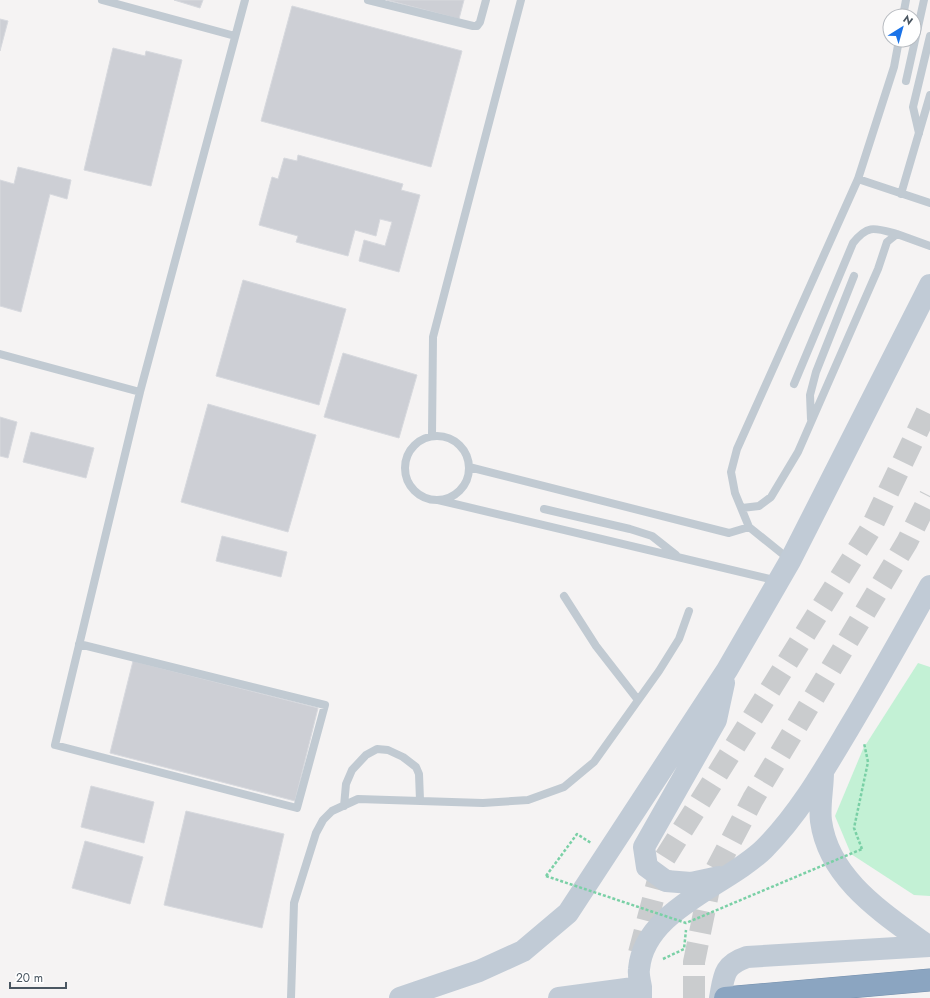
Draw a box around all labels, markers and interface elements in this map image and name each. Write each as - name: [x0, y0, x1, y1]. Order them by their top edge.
- north arrow: [882, 8, 922, 48]
- text: N: [900, 11, 916, 29]
- scale bar: [10, 964, 66, 990]
- text: 20 m: [16, 969, 43, 987]

